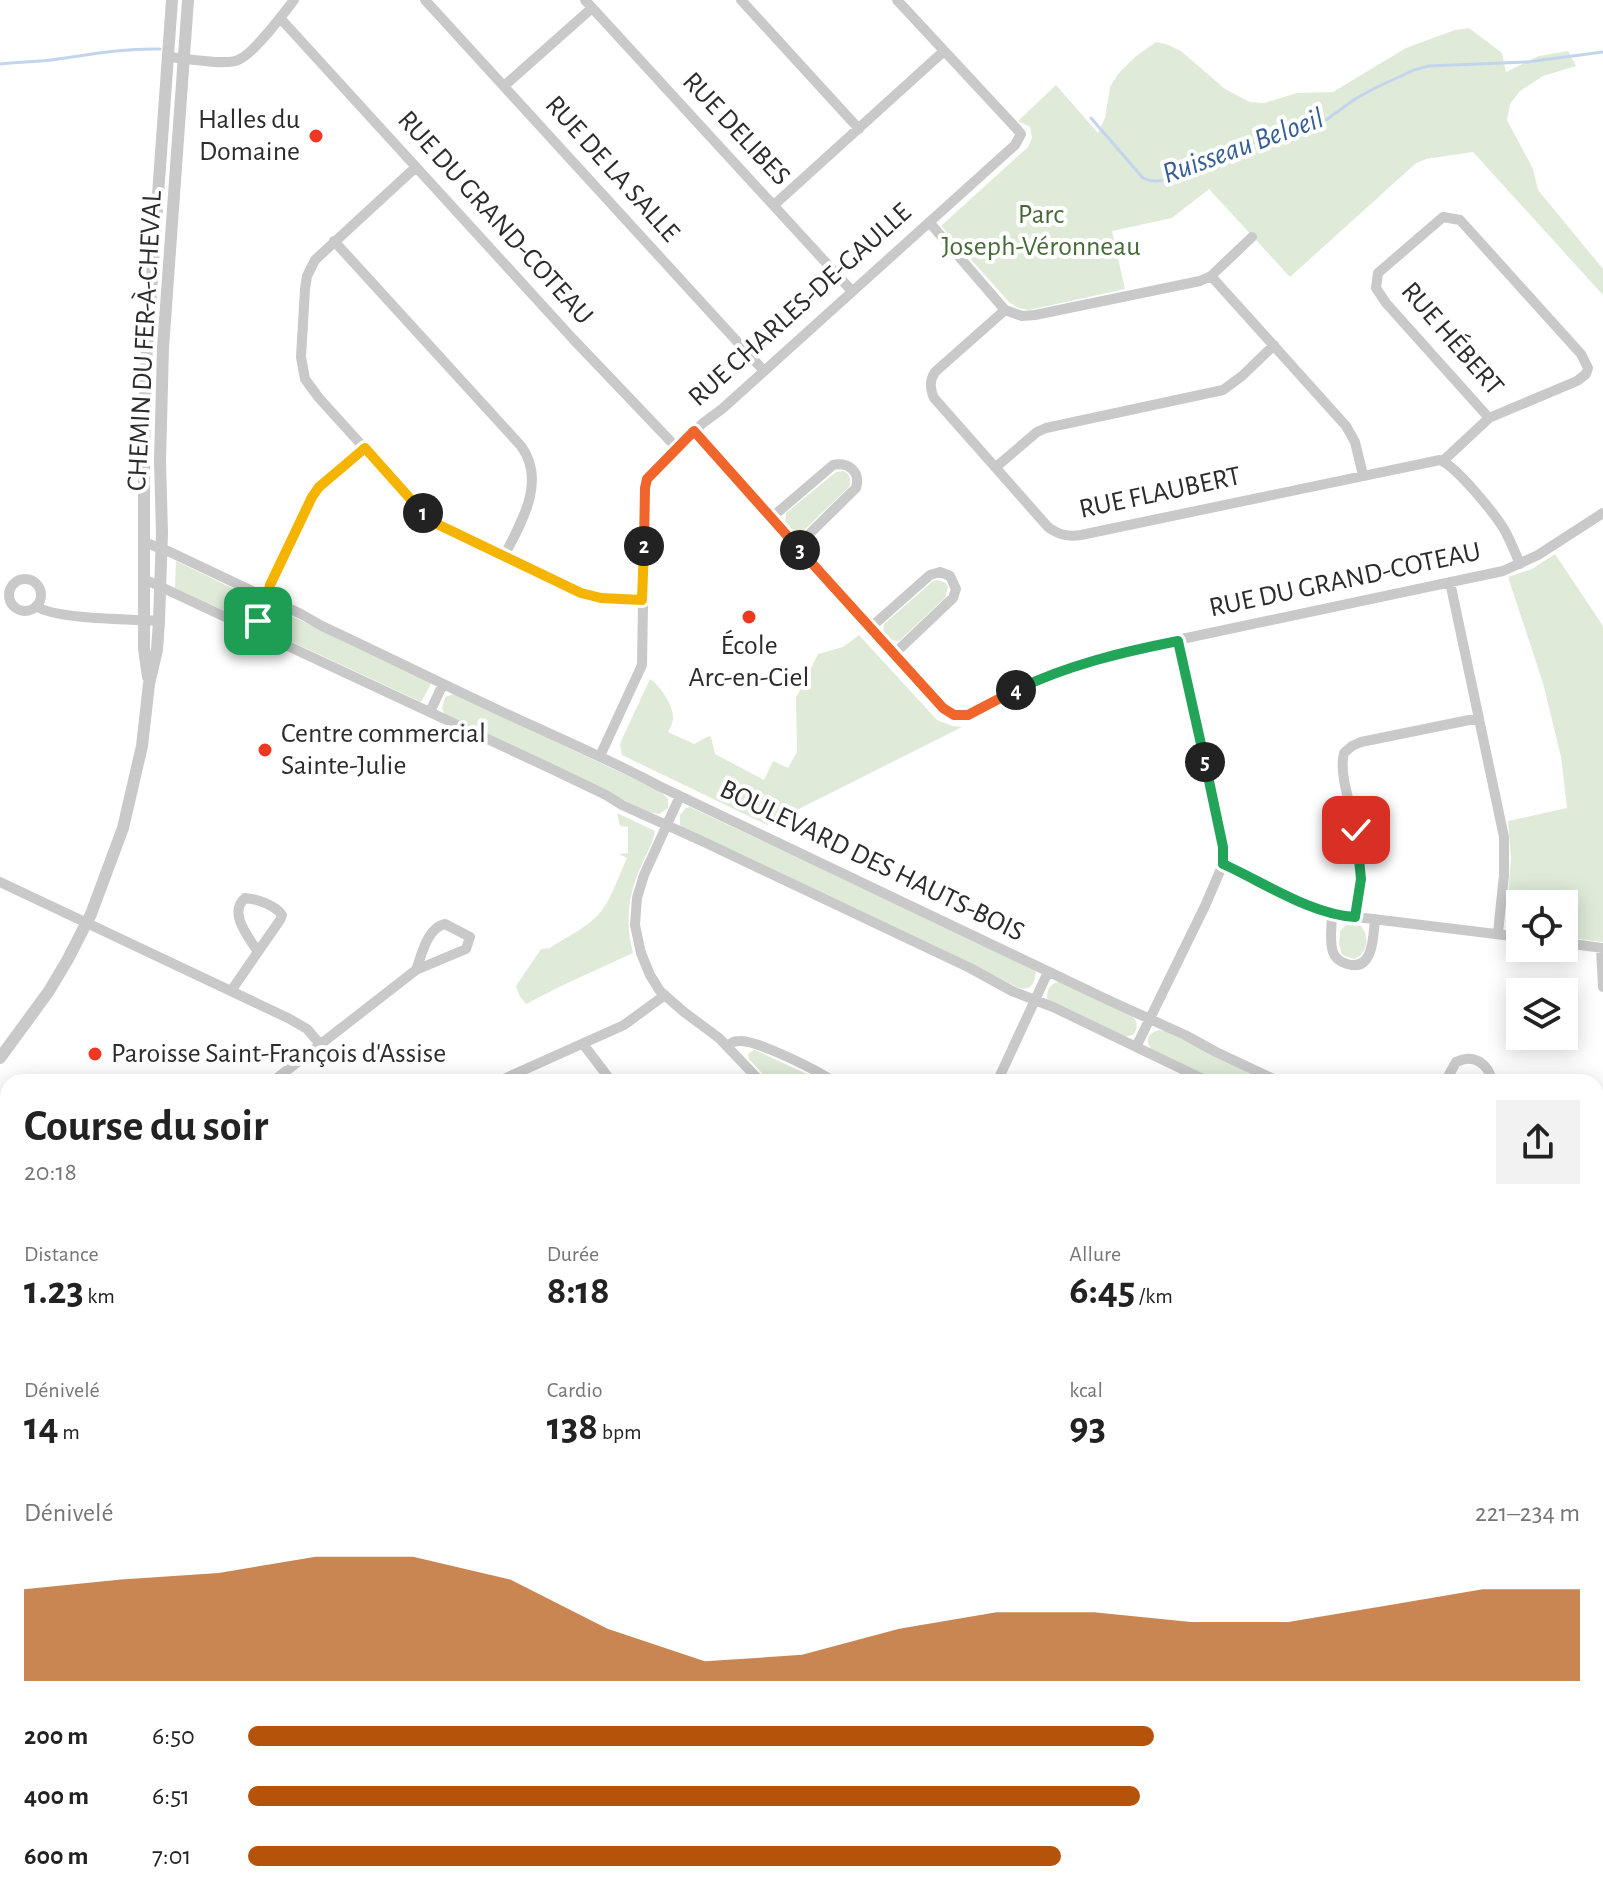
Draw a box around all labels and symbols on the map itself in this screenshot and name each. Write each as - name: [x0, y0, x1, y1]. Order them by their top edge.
- street label: RUE DELIBES: [677, 67, 795, 191]
- street label: RUE DE LA SALLE: [540, 91, 684, 247]
- water label: Ruisseau Beloeil: [1158, 103, 1328, 189]
- place label: Halles du Domaine: [198, 106, 300, 166]
- street label: RUE DU GRAND-COTEAU: [392, 106, 598, 330]
- marker: Halles du Domaine: [307, 127, 325, 145]
- street label: CHEMIN DU FER-À-CHEVAL: [120, 190, 167, 492]
- street label: RUE CHARLES-DE-GAULLE: [683, 198, 917, 412]
- park label: Parc Joseph-Véronneau: [942, 201, 1140, 261]
- street label: RUE HÉBERT: [1395, 275, 1511, 401]
- street label: RUE FLAUBERT: [1077, 462, 1244, 524]
- pin: 1: [403, 493, 443, 533]
- pin: 2: [624, 526, 664, 566]
- pin: 3: [780, 530, 820, 570]
- street label: RUE DU GRAND-COTEAU: [1207, 538, 1483, 622]
- pin: [224, 587, 292, 655]
- marker: École Arc-en-Ciel: [740, 608, 758, 626]
- place label: École Arc-en-Ciel: [689, 629, 809, 692]
- pin: 4: [996, 670, 1036, 710]
- place label: Centre commercial Sainte-Julie: [281, 720, 486, 780]
- marker: Centre commercial Sainte-Julie: [256, 741, 274, 759]
- pin: 5: [1185, 742, 1225, 782]
- street label: BOULEVARD DES HAUTS-BOIS: [715, 775, 1029, 947]
- pin: [1322, 796, 1390, 864]
- place label: Paroisse Saint-François d'Assise: [111, 1040, 446, 1068]
- marker: Paroisse Saint-François d'Assise: [86, 1045, 104, 1063]

